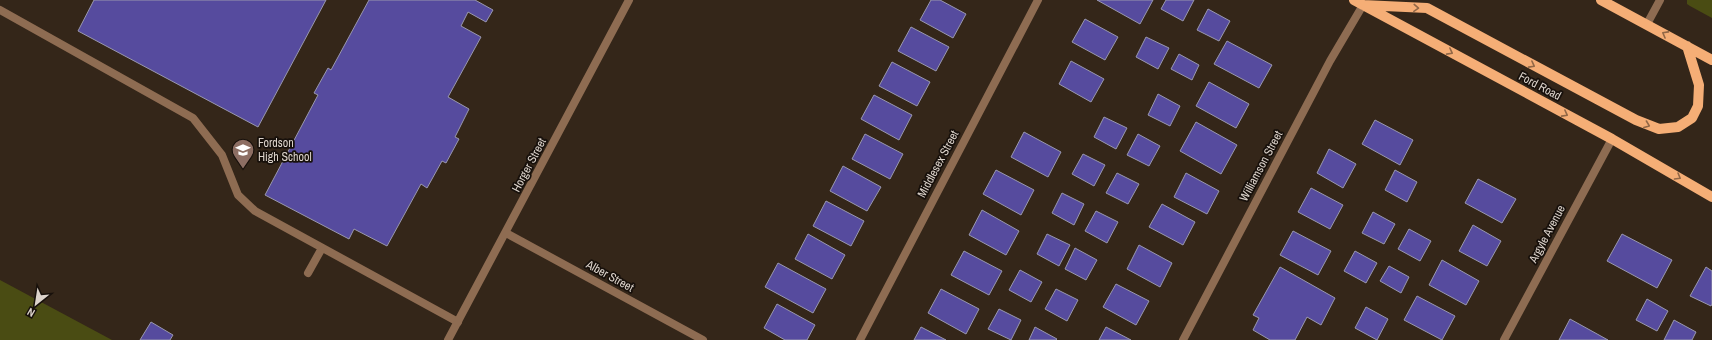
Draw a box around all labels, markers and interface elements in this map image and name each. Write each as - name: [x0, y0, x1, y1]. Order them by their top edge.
- one-way arrow: [1413, 3, 1419, 12]
- one-way arrow: [1662, 32, 1670, 39]
- one-way arrow: [1446, 47, 1453, 55]
- one-way arrow: [1528, 60, 1535, 68]
- street label: Ford Road: [1516, 68, 1564, 104]
- one-way arrow: [1560, 109, 1568, 116]
- one-way arrow: [1644, 120, 1651, 128]
- street label: Middlesex Street: [914, 127, 963, 200]
- street label: Williamson Street: [1236, 128, 1286, 204]
- place label: Fordson High School: [258, 135, 312, 165]
- street label: Horger Street: [508, 135, 550, 195]
- school or university icon: Fordson High School: [230, 137, 256, 170]
- one-way arrow: [1674, 173, 1681, 180]
- street label: Argyle Avenue: [1525, 202, 1569, 267]
- street label: Alber Street: [583, 256, 637, 296]
- north arrow: [16, 284, 56, 324]
- text: N: [25, 305, 37, 320]

